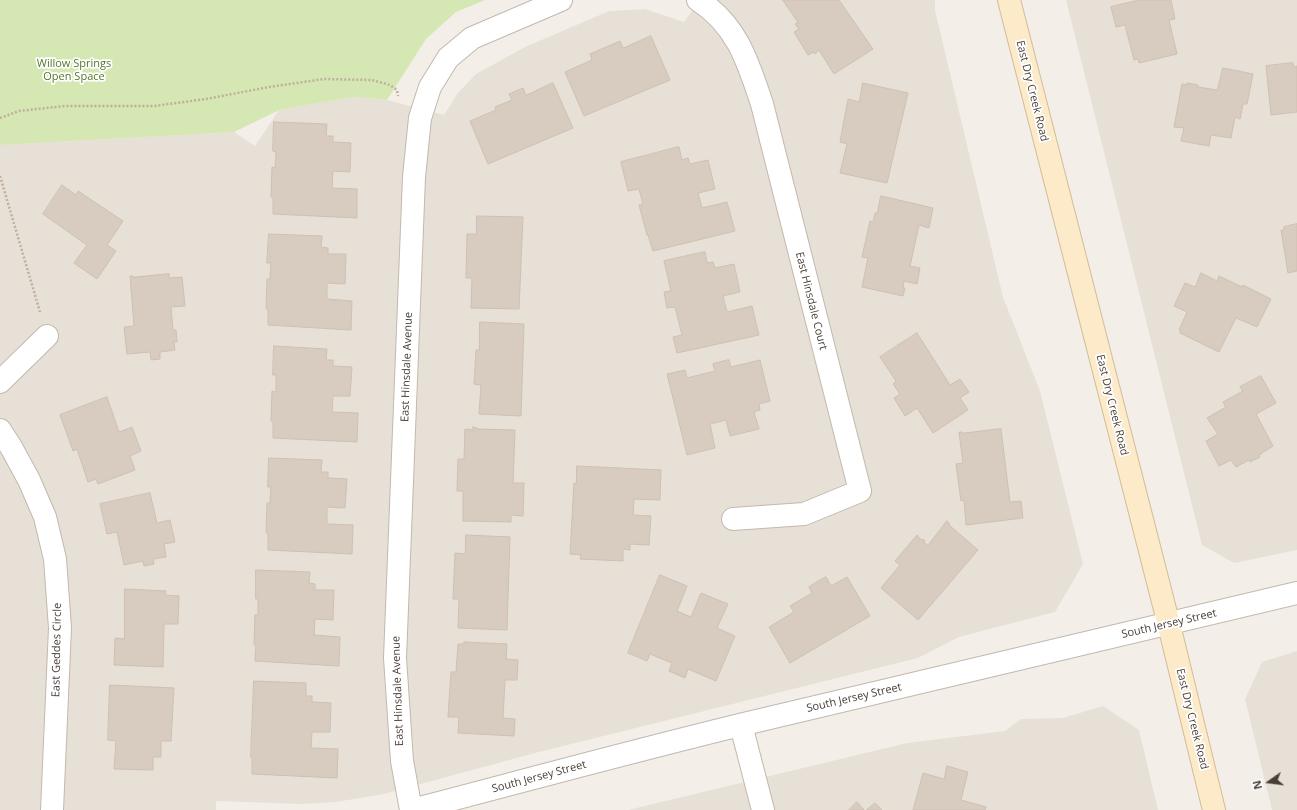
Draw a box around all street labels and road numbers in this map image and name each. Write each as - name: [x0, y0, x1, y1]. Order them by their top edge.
- street label: East Dry Creek Road: [1013, 39, 1051, 143]
- street label: East Hinsdale Court: [792, 251, 830, 351]
- street label: East Hinsdale Avenue: [398, 312, 416, 422]
- street label: East Dry Creek Road: [1093, 353, 1131, 457]
- street label: East Geddes Circle: [50, 603, 64, 697]
- street label: South Jersey Street: [1120, 607, 1218, 641]
- street label: East Hinsdale Avenue: [389, 636, 407, 746]
- street label: East Dry Creek Road: [1173, 667, 1211, 771]
- street label: South Jersey Street: [805, 681, 903, 715]
- street label: South Jersey Street: [490, 758, 588, 796]

